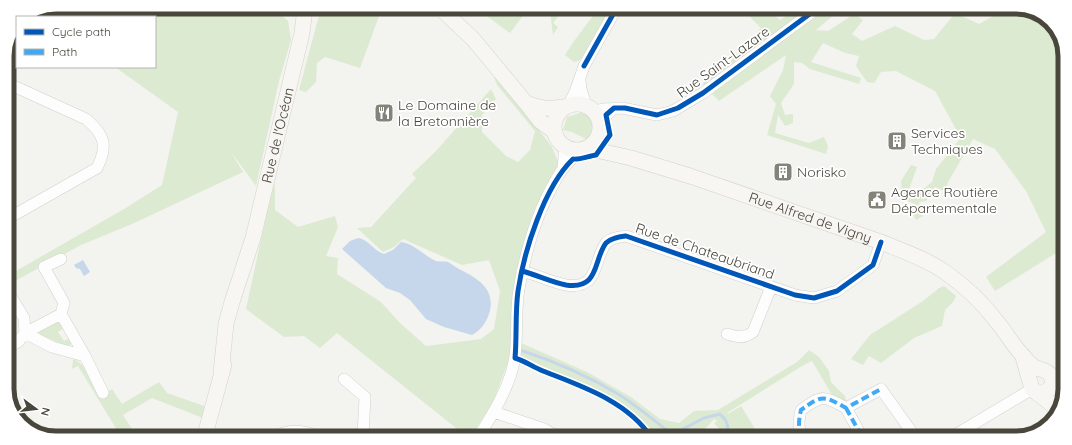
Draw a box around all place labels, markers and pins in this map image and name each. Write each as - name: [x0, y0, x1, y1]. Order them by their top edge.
- place label: Le Domaine de la Bretonnière: [398, 96, 496, 130]
- restaurant icon: Le Domaine de la Bretonnière: [373, 102, 395, 124]
- place label: Services Techniques: [911, 124, 983, 158]
- building icon: Services Techniques: [886, 130, 908, 152]
- building icon: Norisko: [772, 161, 794, 183]
- place label: Norisko: [797, 163, 846, 181]
- place label: Agence Routière Départementale: [891, 183, 998, 217]
- public building icon: Agence Routière Départementale: [866, 189, 888, 211]

